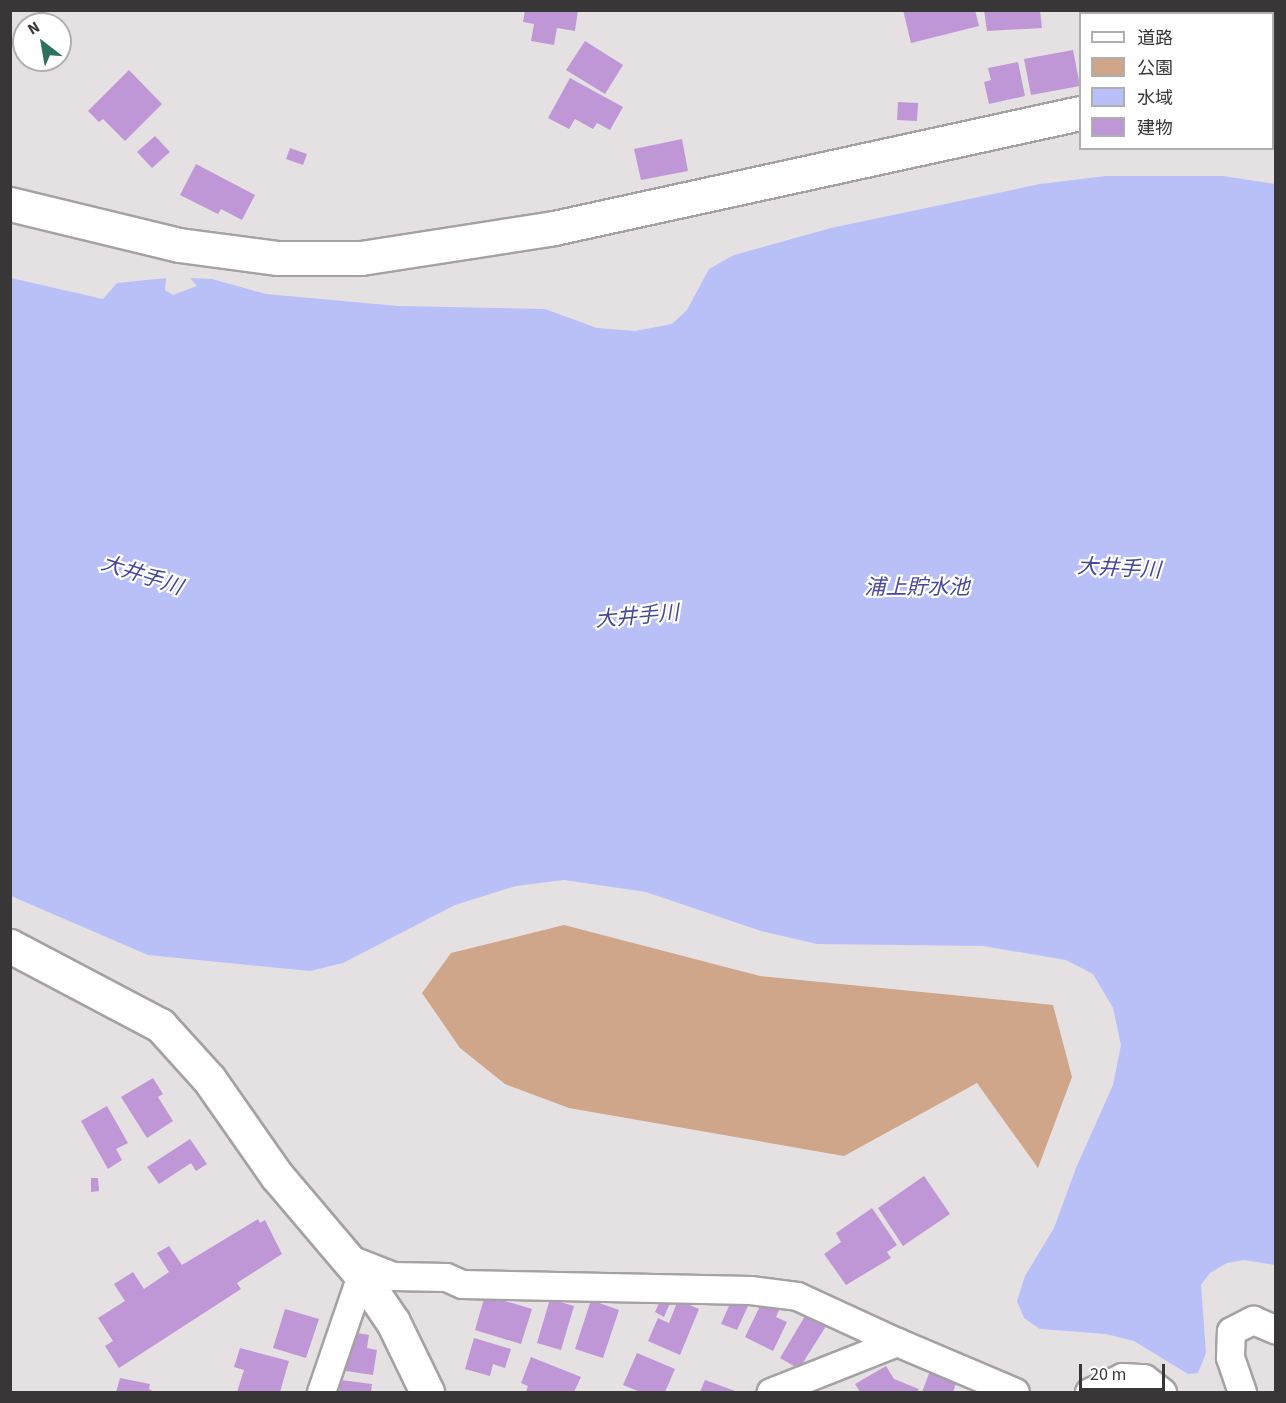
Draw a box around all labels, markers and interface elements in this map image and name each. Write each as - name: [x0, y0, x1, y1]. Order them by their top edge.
- north arrow: [12, 12, 72, 72]
- legend: [1079, 12, 1274, 150]
- text: N: [24, 16, 44, 40]
- text: 道路: [1137, 26, 1173, 51]
- text: 公園: [1137, 56, 1173, 81]
- text: 水域: [1137, 86, 1173, 111]
- text: 建物: [1137, 116, 1173, 141]
- water label: 大井手川: [98, 550, 186, 600]
- water label: 大井手川: [1076, 553, 1162, 583]
- water label: 浦上貯水池: [865, 574, 969, 600]
- water label: 大井手川: [594, 600, 680, 632]
- scale bar: [1082, 1352, 1168, 1390]
- text: 20 m: [1090, 1362, 1126, 1387]

